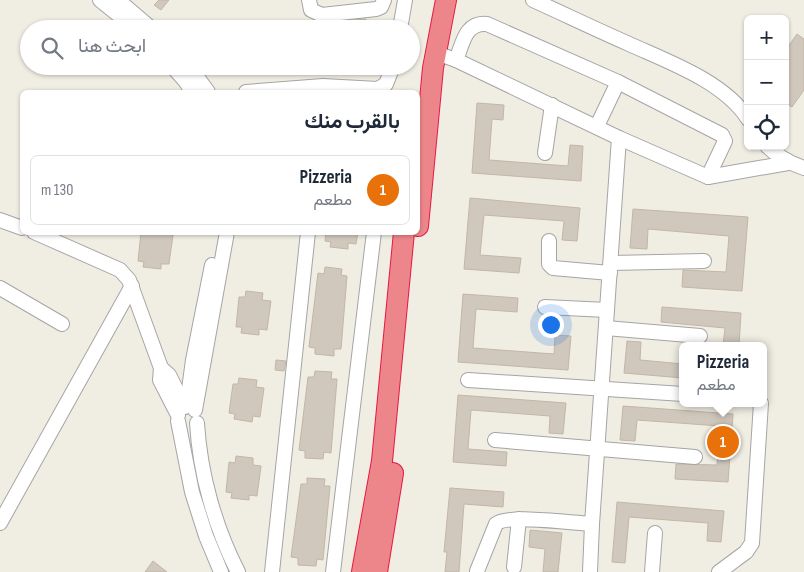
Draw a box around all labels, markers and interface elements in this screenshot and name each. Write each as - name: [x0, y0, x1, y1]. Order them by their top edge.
- map controls: [744, 15, 789, 150]
- button: +: [744, 15, 789, 60]
- search box: [20, 20, 420, 75]
- icon: search: [38, 34, 66, 62]
- text: ابحث هنا: [78, 35, 146, 58]
- button: −: [744, 60, 789, 105]
- button: locate: [744, 105, 789, 150]
- text: بالقرب منك: [305, 109, 400, 134]
- text: Pizzeria: [300, 166, 352, 189]
- text: 130 m: [41, 181, 73, 200]
- text: 1: [380, 181, 386, 200]
- text: مطعم: [313, 191, 352, 210]
- your location: [538, 312, 564, 338]
- popup: [679, 342, 767, 407]
- text: Pizzeria: [697, 351, 749, 374]
- text: مطعم: [697, 376, 735, 395]
- pin: 1: [707, 423, 739, 461]

